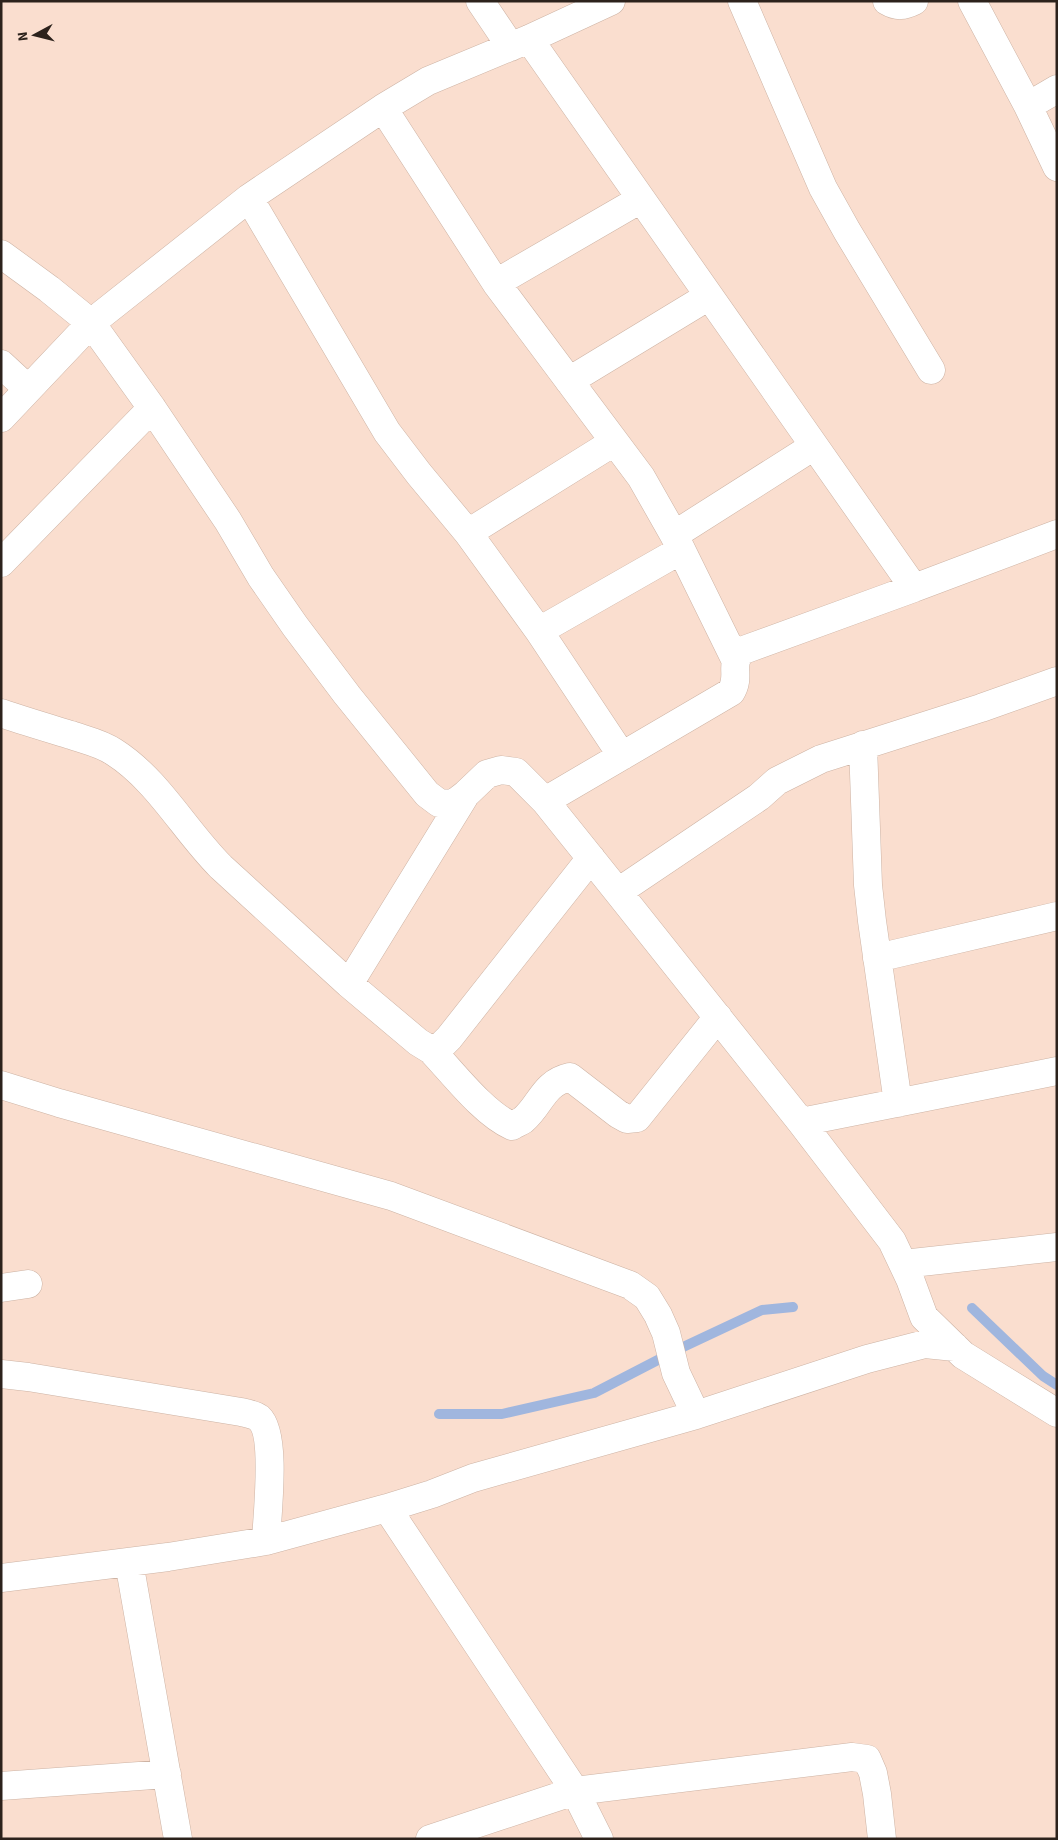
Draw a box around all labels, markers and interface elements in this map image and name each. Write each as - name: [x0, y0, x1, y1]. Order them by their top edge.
- north arrow: [10, 10, 60, 60]
- text: N: [13, 31, 34, 42]

